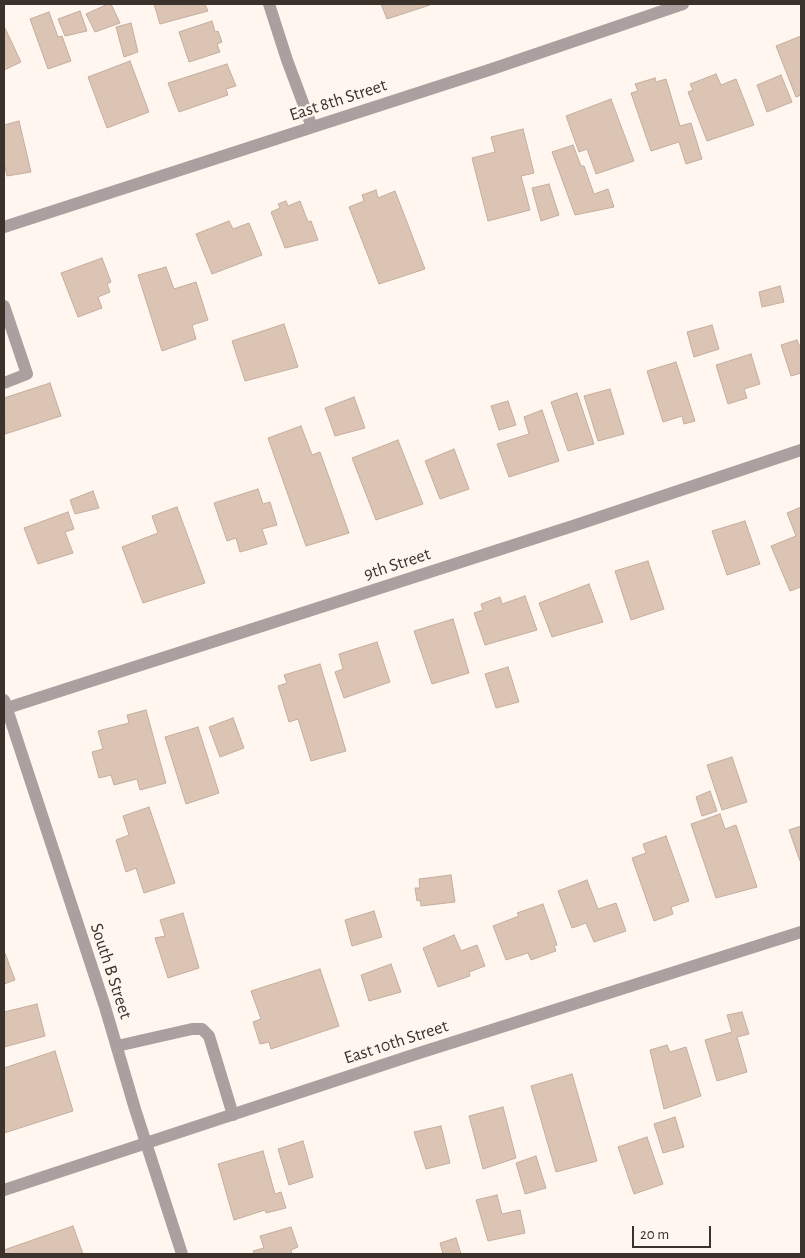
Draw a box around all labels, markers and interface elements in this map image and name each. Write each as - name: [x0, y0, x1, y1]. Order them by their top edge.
- street label: East 8th Street: [287, 74, 389, 126]
- street label: 9th Street: [361, 543, 433, 585]
- street label: South B Street: [85, 920, 137, 1022]
- street label: East 10th Street: [341, 1015, 451, 1069]
- scale bar: [635, 1216, 714, 1248]
- text: 20 m: [640, 1227, 669, 1242]

